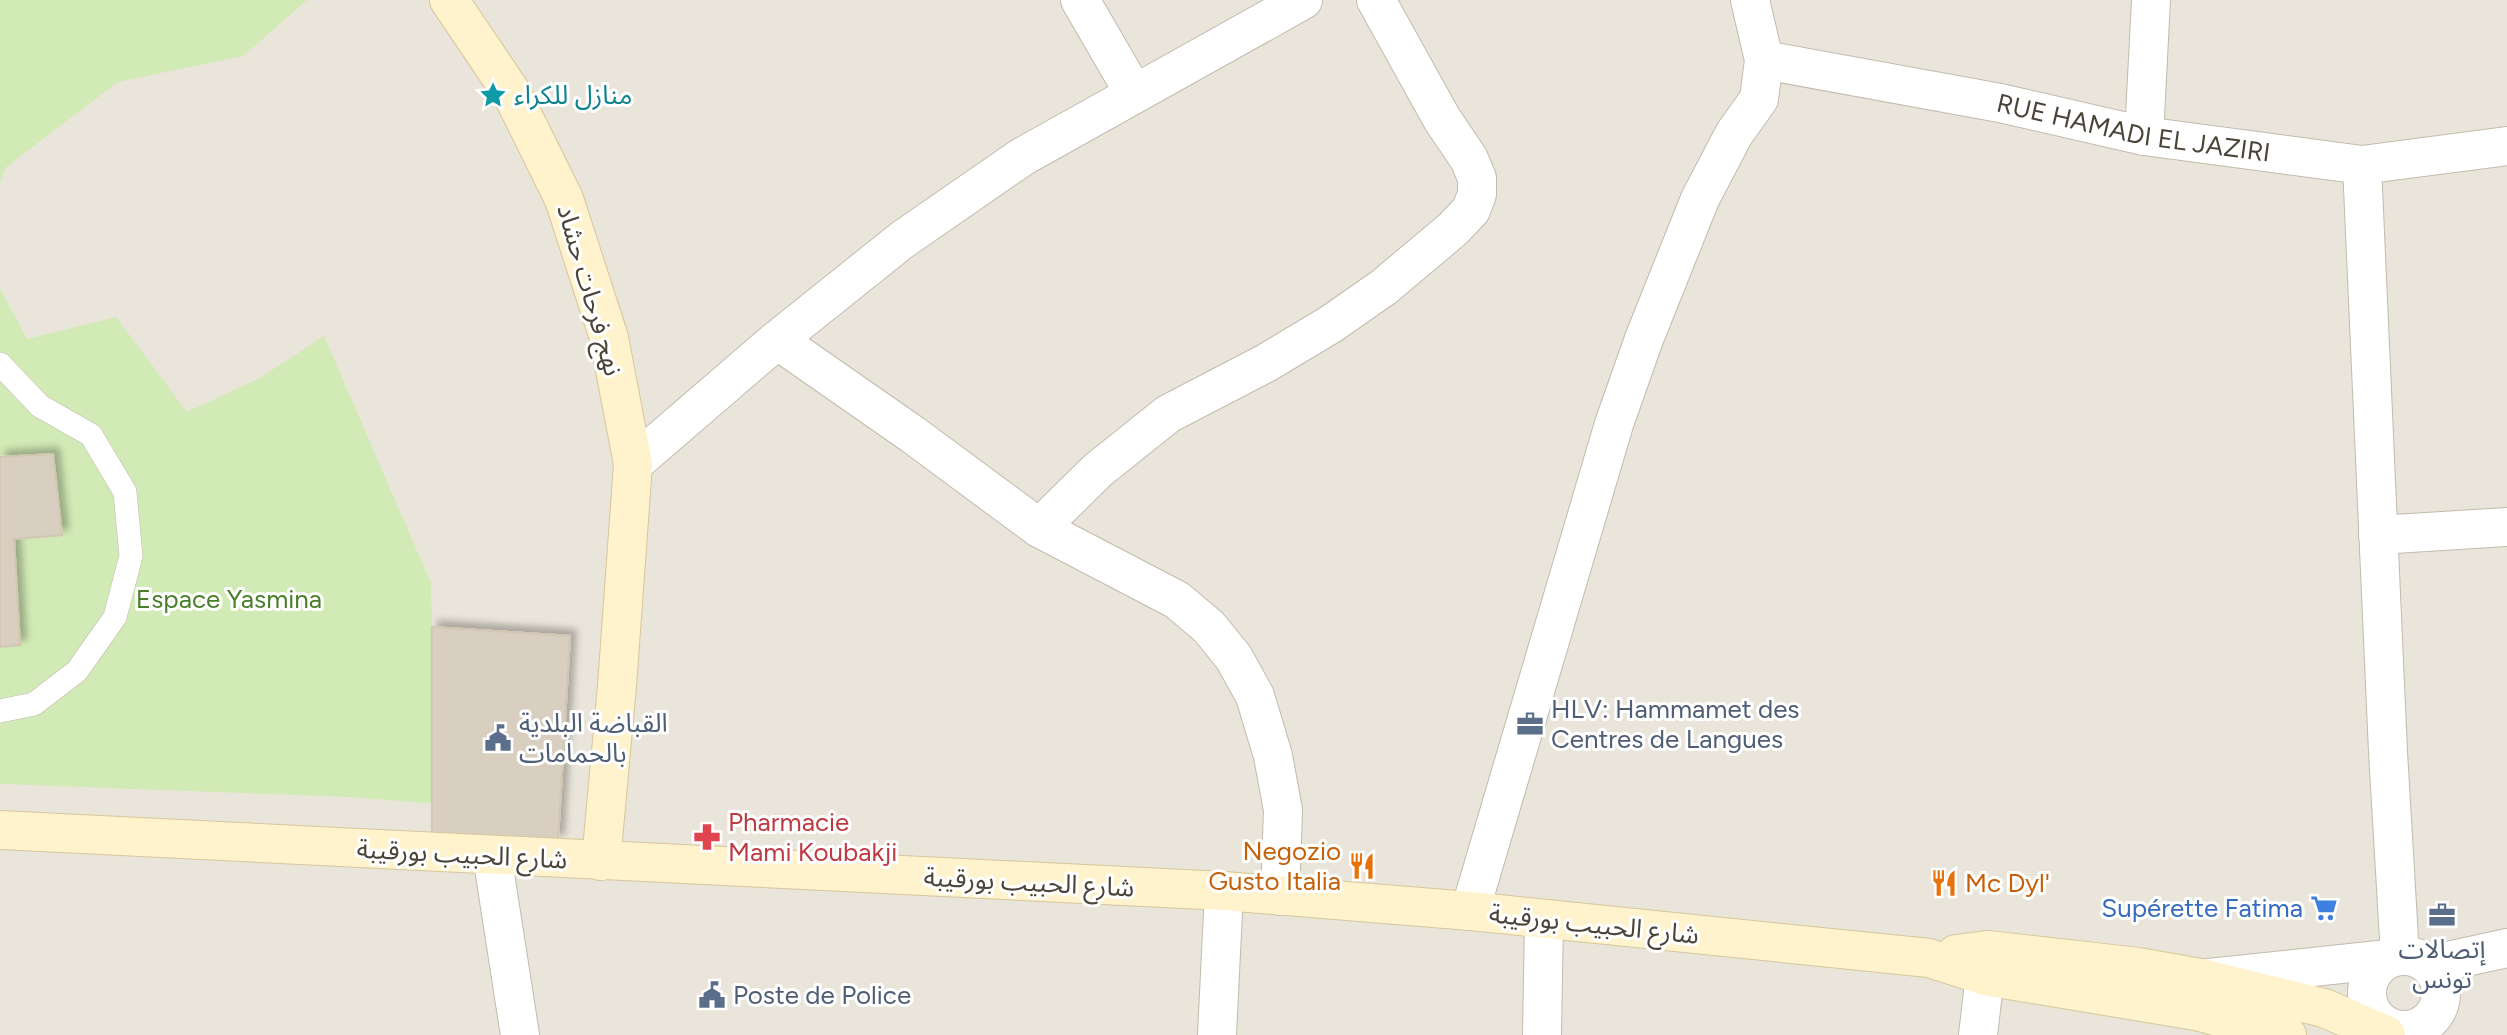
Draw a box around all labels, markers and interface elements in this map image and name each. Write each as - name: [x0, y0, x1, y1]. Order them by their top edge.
- place label: منازل للكراء: [514, 79, 632, 111]
- place icon: منازل للكراء: [478, 80, 508, 110]
- street label: RUE HAMADI EL JAZIRI: [1994, 87, 2272, 169]
- street label: نهج فرحات حشاد: [546, 201, 630, 381]
- park label: Espace Yasmina: [136, 583, 322, 615]
- place label: HLV: Hammamet des Centres de Langues: [1551, 693, 1799, 755]
- place label: القباضة البلدية بالحمامات: [519, 707, 668, 769]
- office icon: HLV: Hammamet des Centres de Langues: [1515, 709, 1545, 739]
- public building icon: القباضة البلدية بالحمامات: [483, 723, 513, 753]
- place label: Pharmacie Mami Koubakji: [728, 806, 897, 868]
- pharmacy icon: Pharmacie Mami Koubakji: [692, 822, 722, 852]
- street label: شارع الحبيب بورقيبة: [356, 833, 568, 878]
- place label: Negozio Gusto Italia: [1208, 835, 1341, 897]
- restaurant icon: Negozio Gusto Italia: [1347, 851, 1377, 881]
- street label: شارع الحبيب بورقيبة: [923, 861, 1135, 906]
- place label: Mc Dyl': [1965, 867, 2050, 899]
- restaurant icon: Mc Dyl': [1929, 868, 1959, 898]
- place label: Supérette Fatima: [2101, 892, 2303, 924]
- supermarket icon: Supérette Fatima: [2309, 893, 2339, 923]
- street label: شارع الحبيب بورقيبة: [1487, 897, 1701, 954]
- office icon: إتصالات تونس: [2427, 900, 2457, 930]
- place label: إتصالات تونس: [2398, 933, 2486, 995]
- place label: Poste de Police: [733, 979, 911, 1011]
- public building icon: Poste de Police: [697, 980, 727, 1010]

